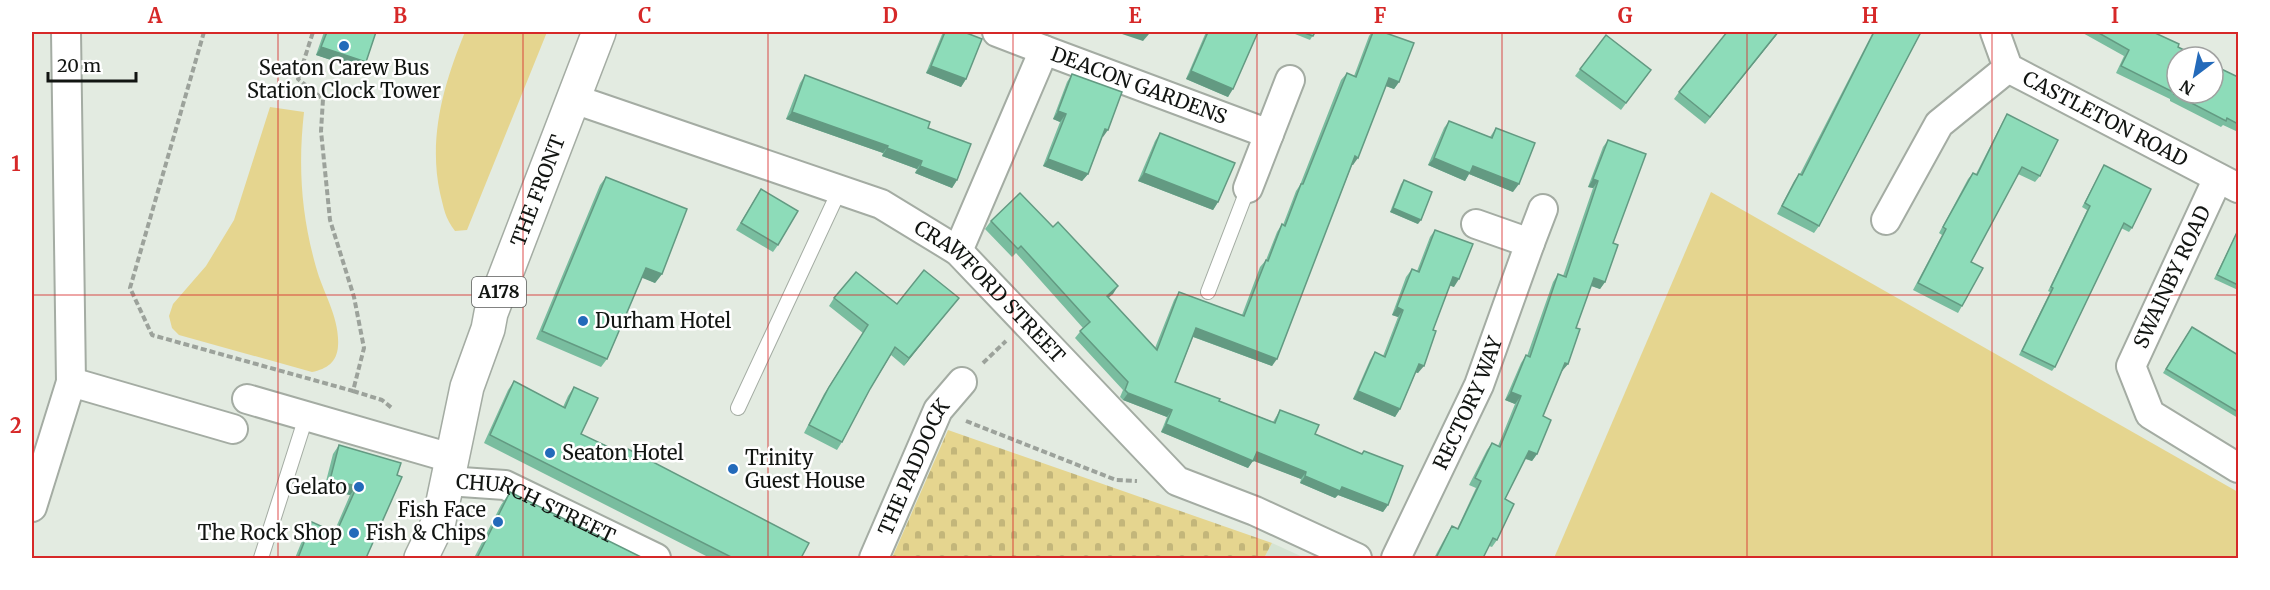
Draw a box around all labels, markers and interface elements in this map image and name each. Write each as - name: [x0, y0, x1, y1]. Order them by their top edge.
- text: A: [147, 3, 163, 28]
- text: B: [393, 3, 407, 28]
- text: C: [638, 3, 652, 28]
- text: D: [882, 3, 898, 28]
- text: E: [1128, 3, 1142, 28]
- text: F: [1374, 3, 1387, 28]
- text: G: [1618, 3, 1633, 28]
- text: H: [1862, 3, 1878, 28]
- text: I: [2111, 3, 2119, 28]
- marker: Seaton Carew Bus Station Clock Tower: [337, 39, 351, 53]
- street label: DEACON GARDENS: [1048, 41, 1231, 129]
- scale bar: [48, 45, 136, 83]
- north arrow: [2165, 45, 2225, 105]
- text: 20 m: [57, 54, 101, 77]
- place label: Seaton Carew Bus Station Clock Tower: [247, 55, 441, 103]
- street label: CASTLETON ROAD: [2020, 66, 2192, 172]
- street label: THE FRONT: [505, 131, 570, 250]
- text: 1: [11, 151, 21, 176]
- street label: SWAINBY ROAD: [2128, 201, 2216, 352]
- street label: CRAWFORD STREET: [910, 214, 1071, 368]
- road number: A178: [472, 277, 526, 307]
- place label: Durham Hotel: [595, 308, 731, 333]
- marker: Durham Hotel: [576, 314, 590, 328]
- street label: RECTORY WAY: [1427, 332, 1508, 473]
- street label: THE PADDOCK: [872, 393, 955, 539]
- text: 2: [10, 413, 22, 438]
- place label: Seaton Hotel: [562, 440, 684, 465]
- place label: Trinity Guest House: [745, 445, 865, 493]
- marker: Seaton Hotel: [543, 446, 557, 460]
- marker: Trinity Guest House: [726, 462, 740, 476]
- street label: CHURCH STREET: [455, 469, 620, 548]
- place label: Gelato: [286, 474, 347, 499]
- marker: Gelato: [352, 480, 366, 494]
- place label: Fish Face Fish & Chips: [366, 497, 486, 545]
- marker: Fish Face Fish & Chips: [491, 515, 505, 529]
- place label: The Rock Shop: [198, 520, 342, 545]
- marker: The Rock Shop: [347, 526, 361, 540]

